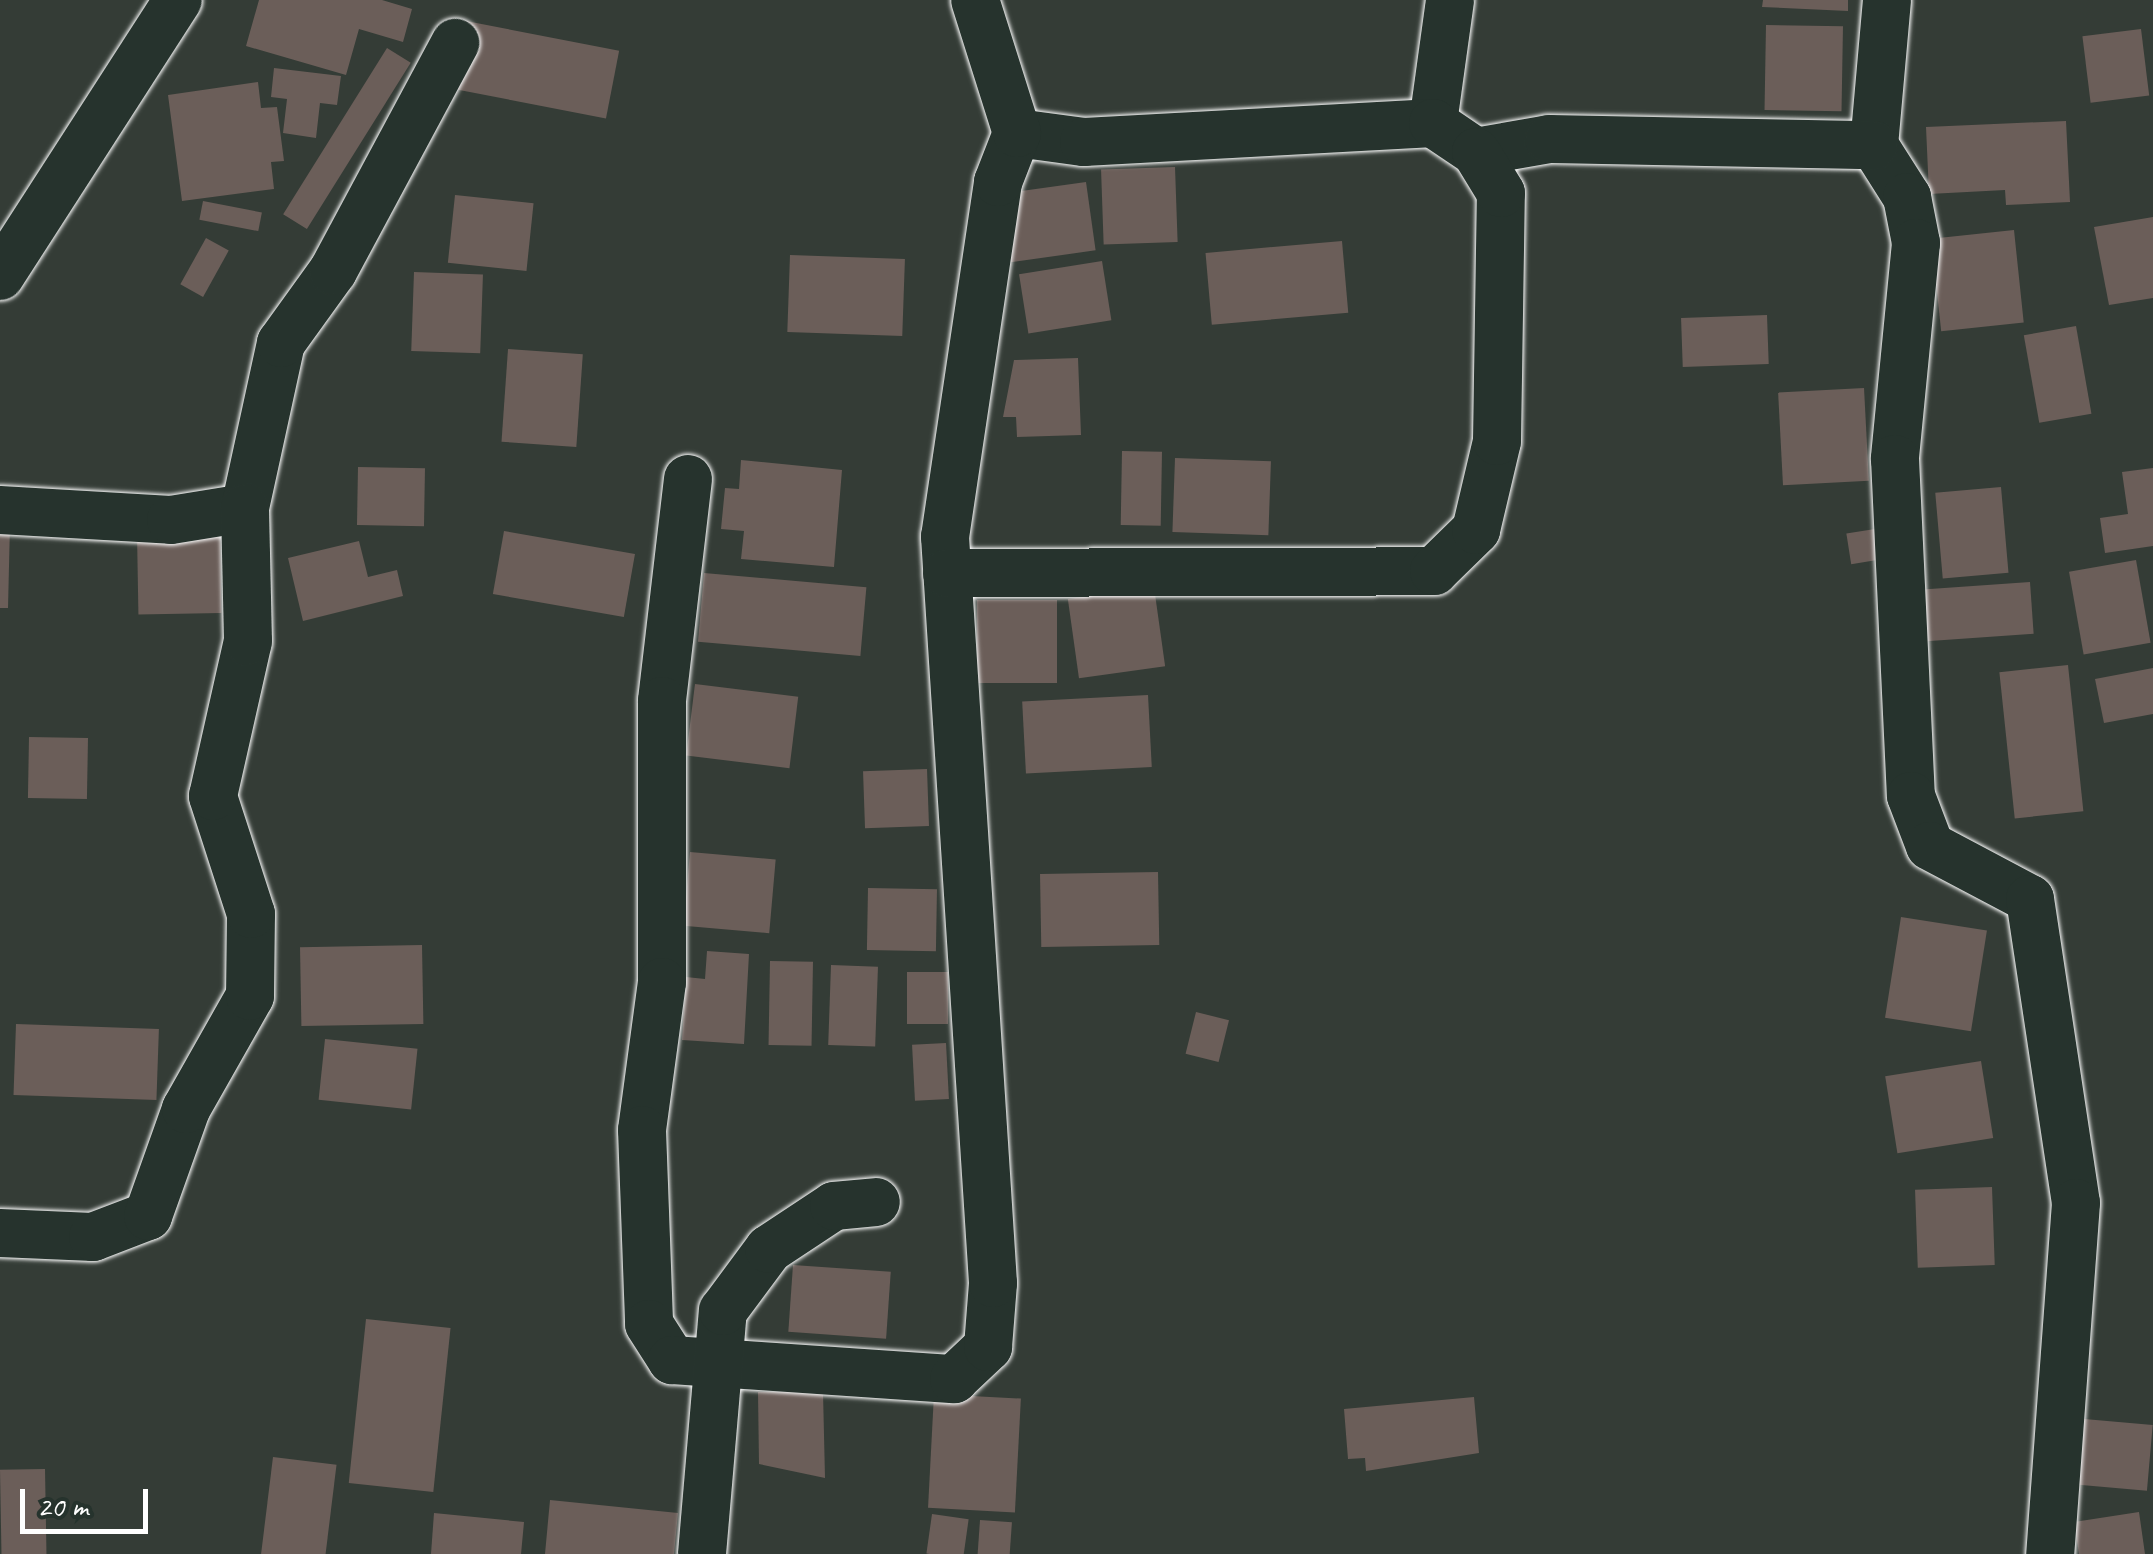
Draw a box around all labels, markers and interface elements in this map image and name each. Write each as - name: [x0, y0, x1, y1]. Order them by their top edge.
- scale bar: [25, 1469, 152, 1531]
- text: 20 m: [37, 1487, 88, 1525]

